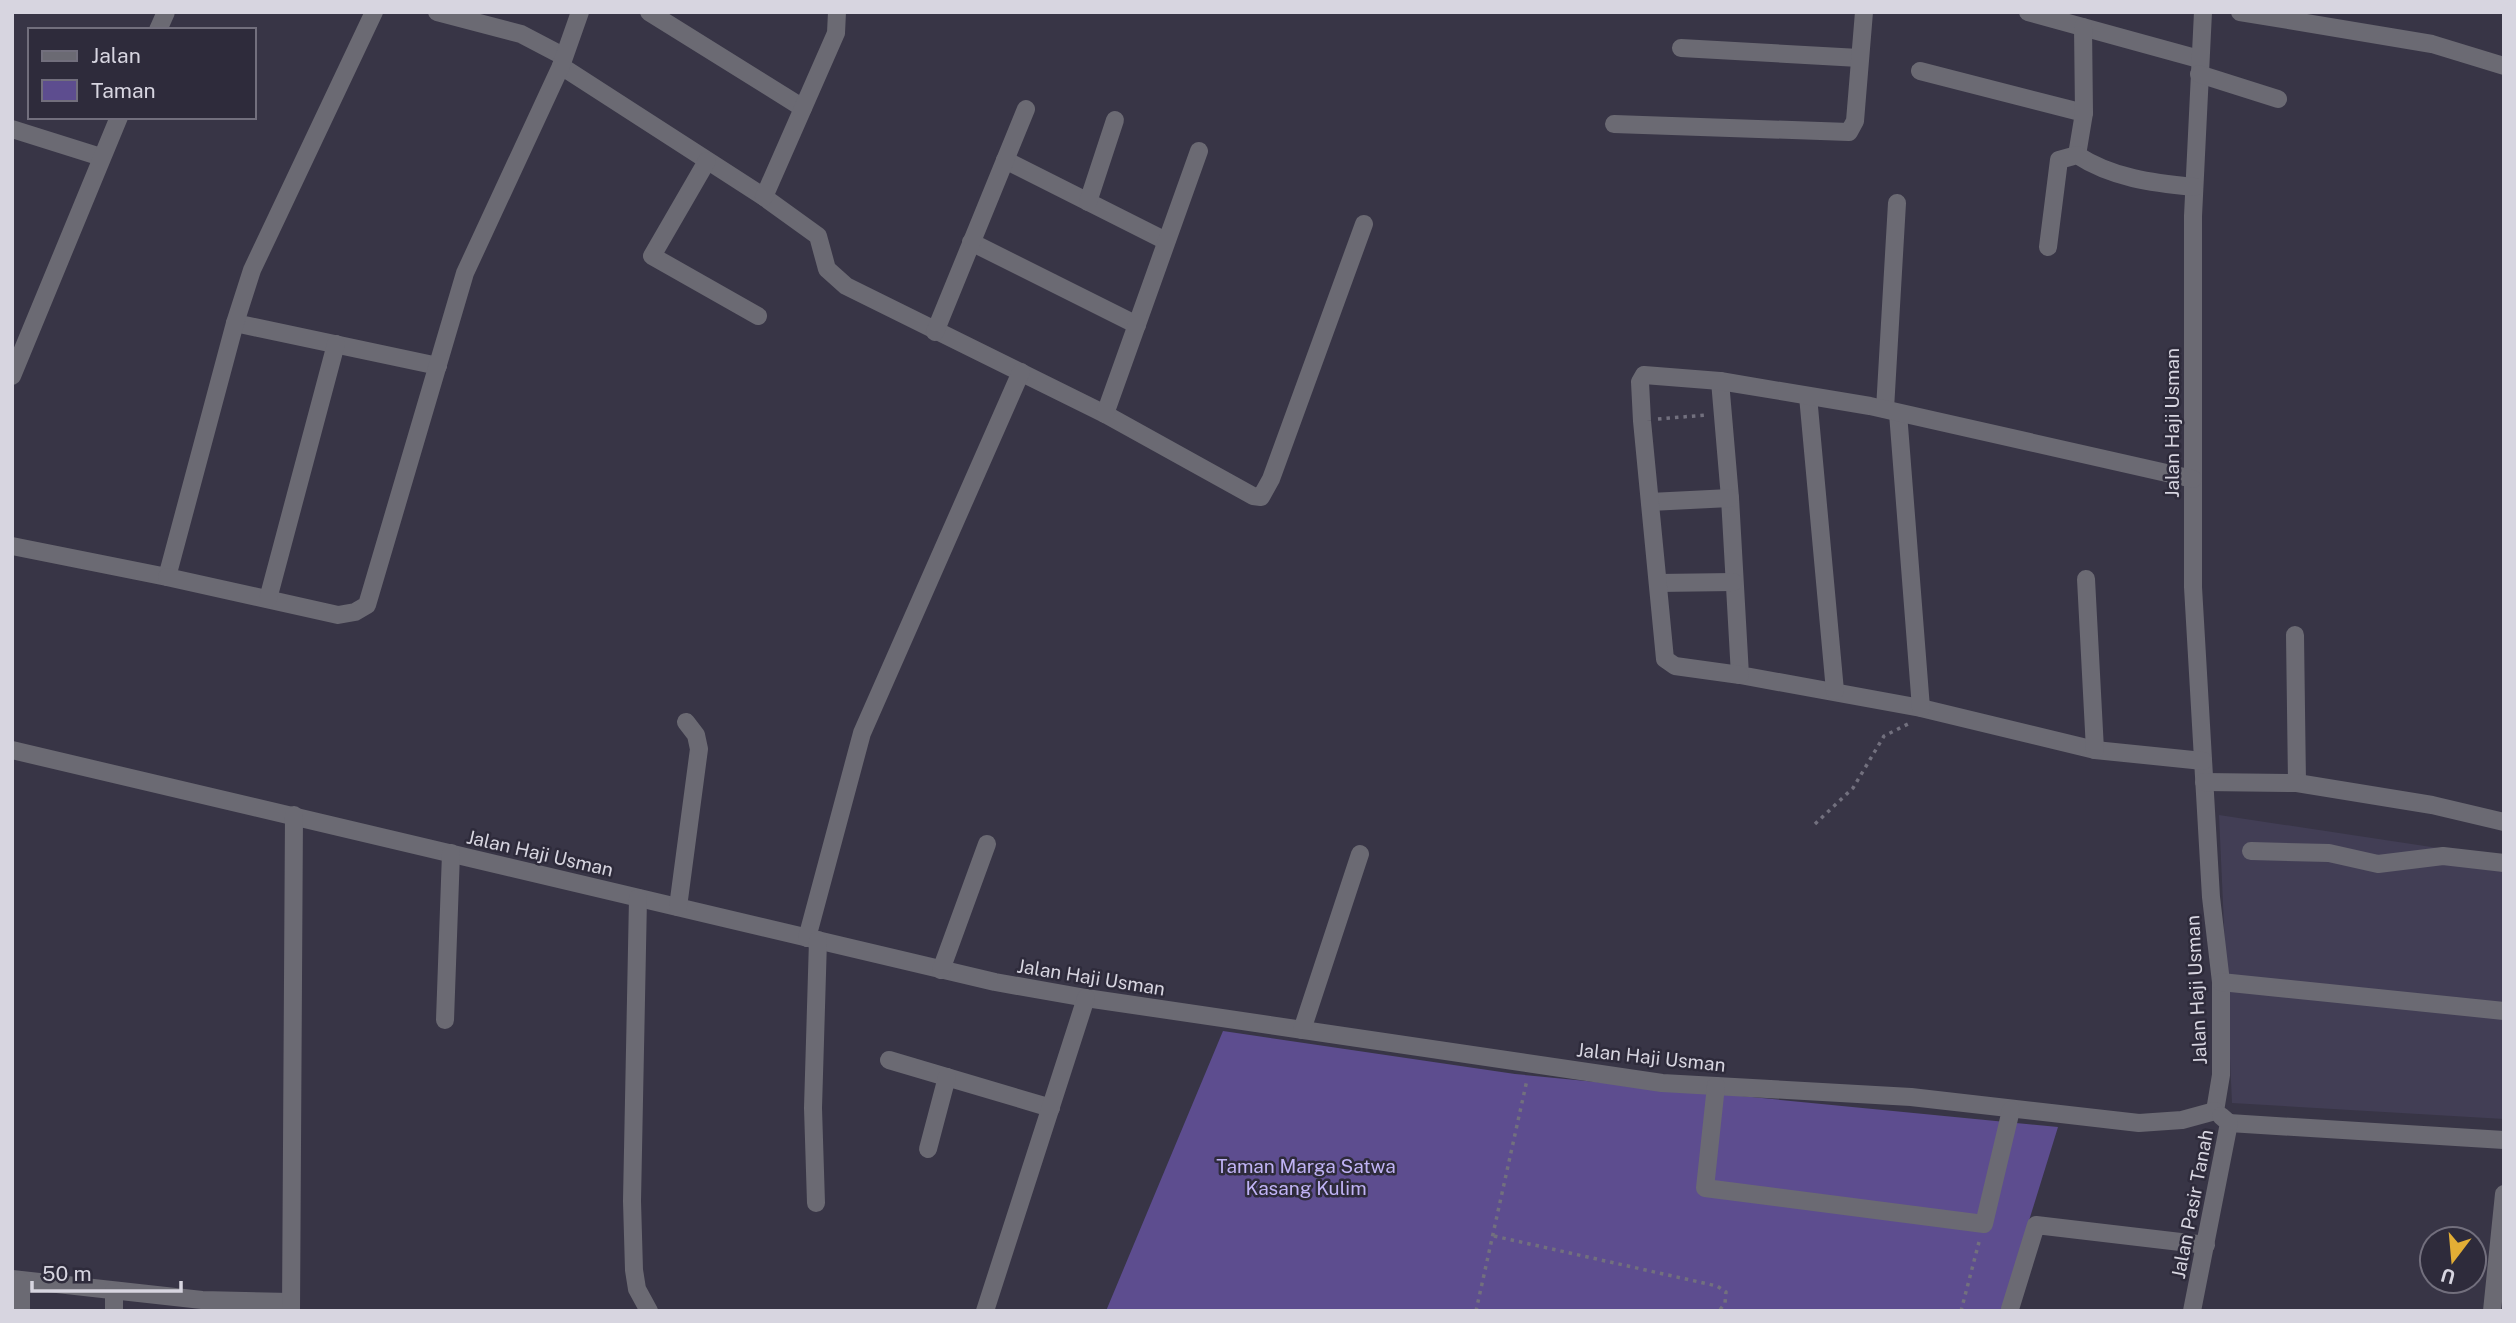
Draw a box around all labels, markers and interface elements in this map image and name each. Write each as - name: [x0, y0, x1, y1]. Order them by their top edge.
- legend: [28, 28, 256, 119]
- text: Jalan: [91, 43, 141, 68]
- text: Taman: [91, 78, 156, 103]
- street label: Jalan Haji Usman: [2161, 348, 2183, 498]
- street label: Jalan Haji Usman: [465, 825, 615, 881]
- street label: Jalan Haji Usman: [2181, 915, 2211, 1065]
- street label: Jalan Haji Usman: [1015, 954, 1167, 1000]
- street label: Jalan Haji Usman: [1575, 1038, 1727, 1076]
- street label: Jalan Pasir Tanah: [2167, 1128, 2217, 1280]
- park label: Taman Marga Satwa Kasang Kulim: [1216, 1155, 1396, 1199]
- north arrow: [2418, 1225, 2488, 1295]
- scale bar: [32, 1250, 180, 1294]
- text: 50 m: [42, 1261, 92, 1286]
- text: U: [2439, 1264, 2458, 1289]

